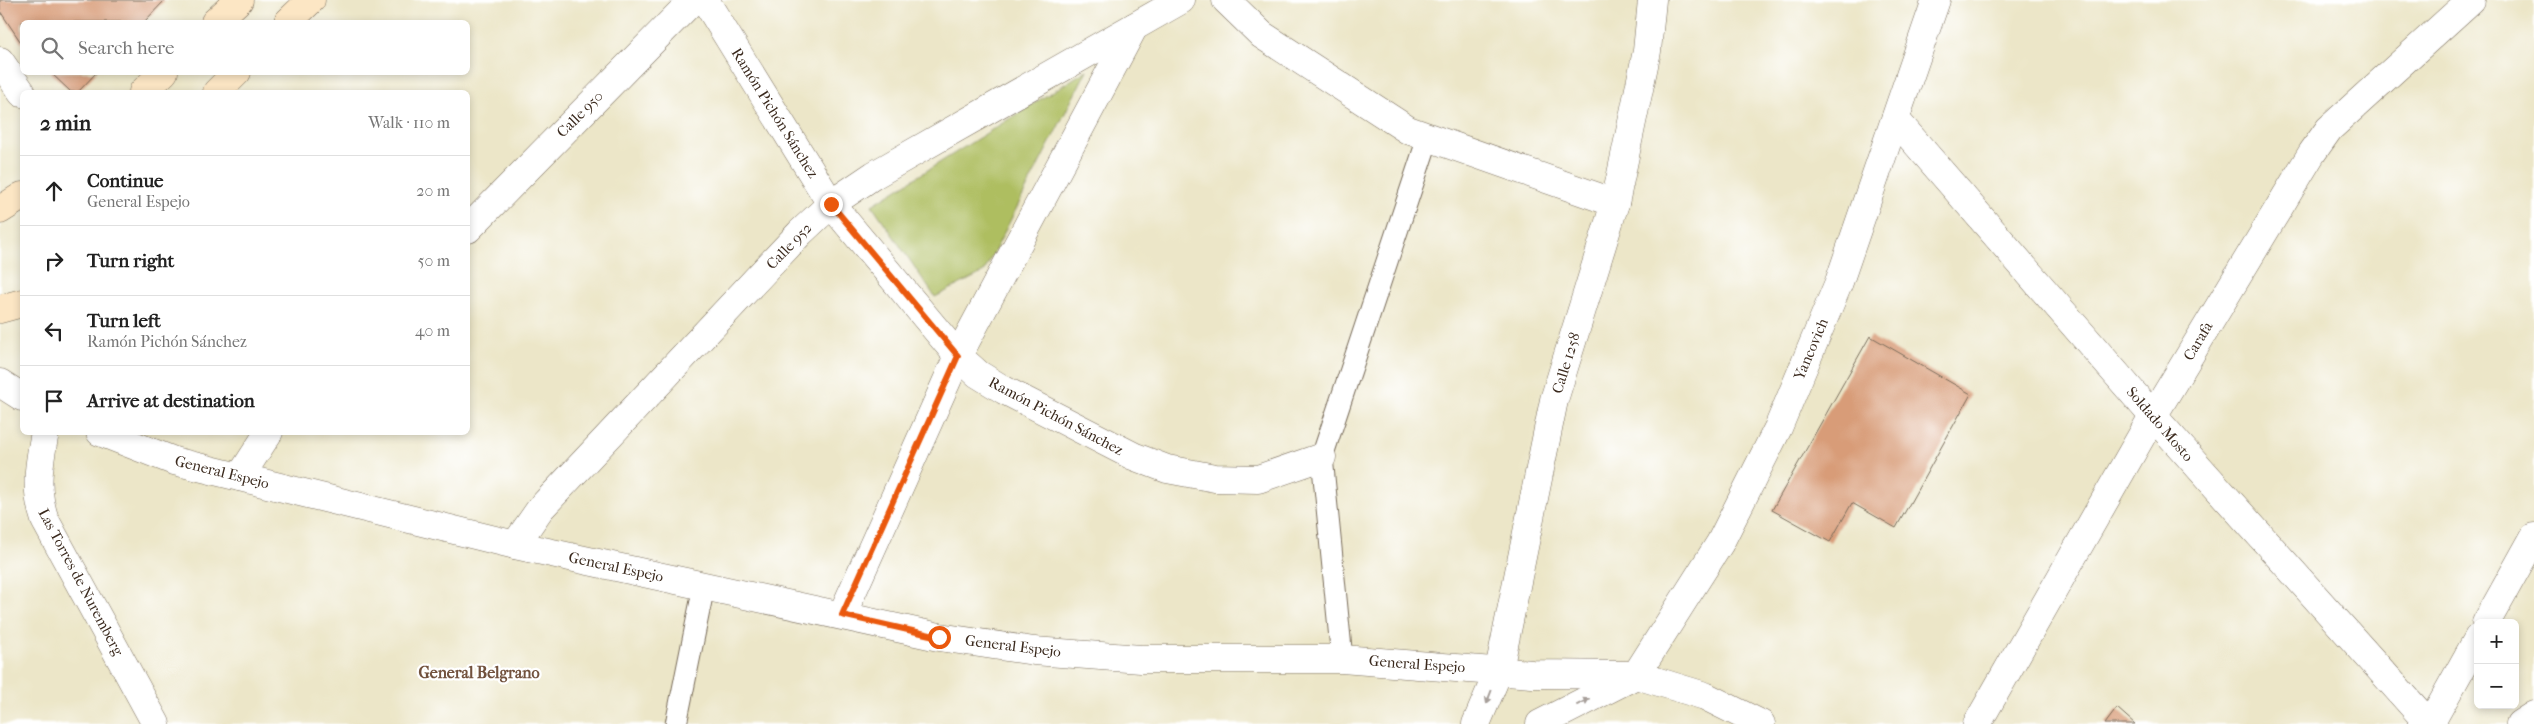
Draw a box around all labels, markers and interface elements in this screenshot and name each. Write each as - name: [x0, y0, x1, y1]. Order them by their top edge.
- search box: [20, 20, 470, 75]
- icon: search: [38, 34, 66, 62]
- text: Search here: [78, 37, 174, 59]
- street label: Ramón Pichón Sánchez: [728, 45, 823, 182]
- street label: Calle 950: [553, 87, 607, 141]
- text: 2 min: [40, 111, 91, 135]
- text: Walk · 110 m: [368, 113, 450, 132]
- text: Continue: [87, 170, 163, 192]
- icon: ahead: [40, 177, 68, 205]
- text: 20 m: [416, 181, 450, 200]
- text: General Espejo: [87, 192, 190, 211]
- route end: [820, 193, 843, 216]
- street label: Calle 952: [762, 219, 816, 273]
- icon: right: [40, 247, 68, 275]
- text: Turn right: [87, 250, 174, 272]
- text: 50 m: [418, 251, 450, 270]
- text: Turn left: [87, 310, 161, 332]
- street label: Yancovich: [1790, 315, 1832, 384]
- icon: left: [40, 317, 68, 345]
- street label: Carafa: [2179, 317, 2217, 364]
- text: 40 m: [415, 321, 450, 340]
- street label: Calle 1258: [1548, 330, 1584, 396]
- text: Ramón Pichón Sánchez: [87, 332, 247, 351]
- street label: Ramón Pichón Sánchez: [986, 373, 1127, 459]
- street label: Soldado Mosto: [2123, 383, 2198, 465]
- icon: arrive: [40, 387, 68, 415]
- text: Arrive at destination: [87, 390, 255, 412]
- street label: General Espejo: [173, 452, 271, 492]
- street label: Las Torres de Nuremberg: [35, 505, 128, 659]
- street label: General Espejo: [567, 548, 665, 586]
- map controls: [2474, 619, 2519, 709]
- button: +: [2474, 619, 2519, 664]
- route start: [928, 626, 951, 649]
- street label: General Espejo: [964, 631, 1062, 661]
- street label: General Espejo: [1368, 652, 1466, 676]
- district label: General Belgrano: [418, 663, 540, 683]
- button: −: [2474, 664, 2519, 709]
- one-way arrow: [1485, 690, 1492, 705]
- one-way arrow: [1576, 698, 1590, 706]

